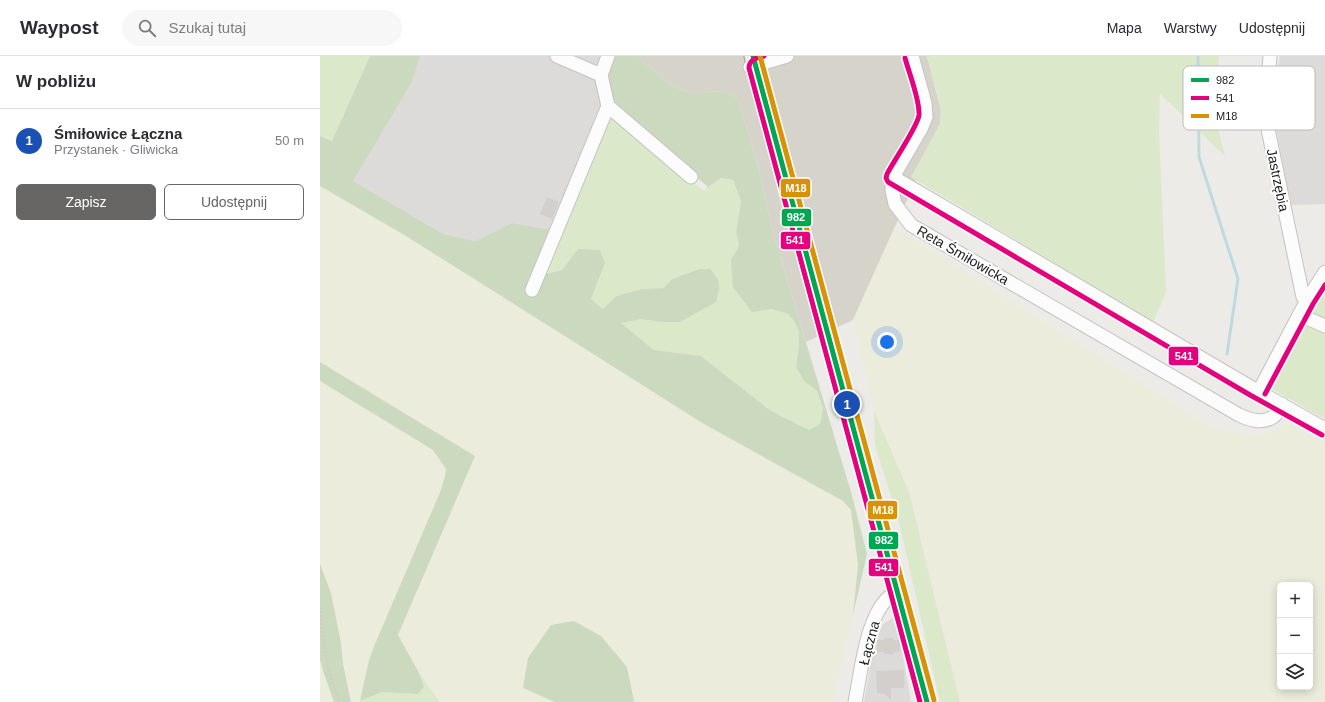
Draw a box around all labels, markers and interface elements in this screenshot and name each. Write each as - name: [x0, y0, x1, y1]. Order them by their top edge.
- search box: [122, 10, 402, 46]
- text: Waypost: [20, 17, 98, 38]
- icon: search: [136, 17, 158, 39]
- text: Szukaj tutaj: [168, 19, 246, 36]
- text: Mapa: [1107, 20, 1142, 36]
- text: Warstwy: [1164, 20, 1217, 36]
- text: Udostępnij: [1239, 20, 1305, 36]
- legend: [1183, 66, 1315, 130]
- text: W pobliżu: [16, 72, 96, 91]
- text: 982: [1216, 74, 1234, 86]
- text: 541: [1216, 92, 1234, 104]
- text: M18: [1216, 110, 1237, 122]
- text: Śmiłowice Łączna: [54, 125, 182, 142]
- text: 1: [25, 133, 33, 148]
- text: 50 m: [275, 133, 304, 148]
- text: Przystanek · Gliwicka: [54, 142, 178, 157]
- street label: Jastrzębia: [1264, 147, 1293, 213]
- line badge: M18: [780, 178, 811, 198]
- text: M18: [785, 182, 807, 194]
- button: Zapisz: [16, 184, 156, 220]
- button: Udostępnij: [164, 184, 304, 220]
- line badge: 982: [781, 208, 812, 227]
- text: 982: [787, 211, 805, 223]
- street label: Reta Śmiłowicka: [914, 221, 1012, 288]
- line badge: 541: [780, 231, 811, 250]
- text: 541: [786, 234, 804, 246]
- your location: [877, 332, 897, 352]
- line badge: 541: [1168, 346, 1199, 366]
- text: 541: [1175, 350, 1193, 362]
- pin: 1: [834, 389, 860, 419]
- line badge: M18: [867, 500, 898, 520]
- text: M18: [872, 504, 894, 516]
- line badge: 982: [868, 531, 899, 550]
- text: 982: [875, 534, 893, 546]
- line badge: 541: [868, 558, 899, 577]
- text: 541: [875, 561, 893, 573]
- map controls: [1277, 582, 1313, 690]
- button: +: [1277, 582, 1313, 618]
- button: −: [1277, 618, 1313, 654]
- street label: Łączna: [855, 619, 883, 667]
- button: layers: [1277, 654, 1313, 690]

